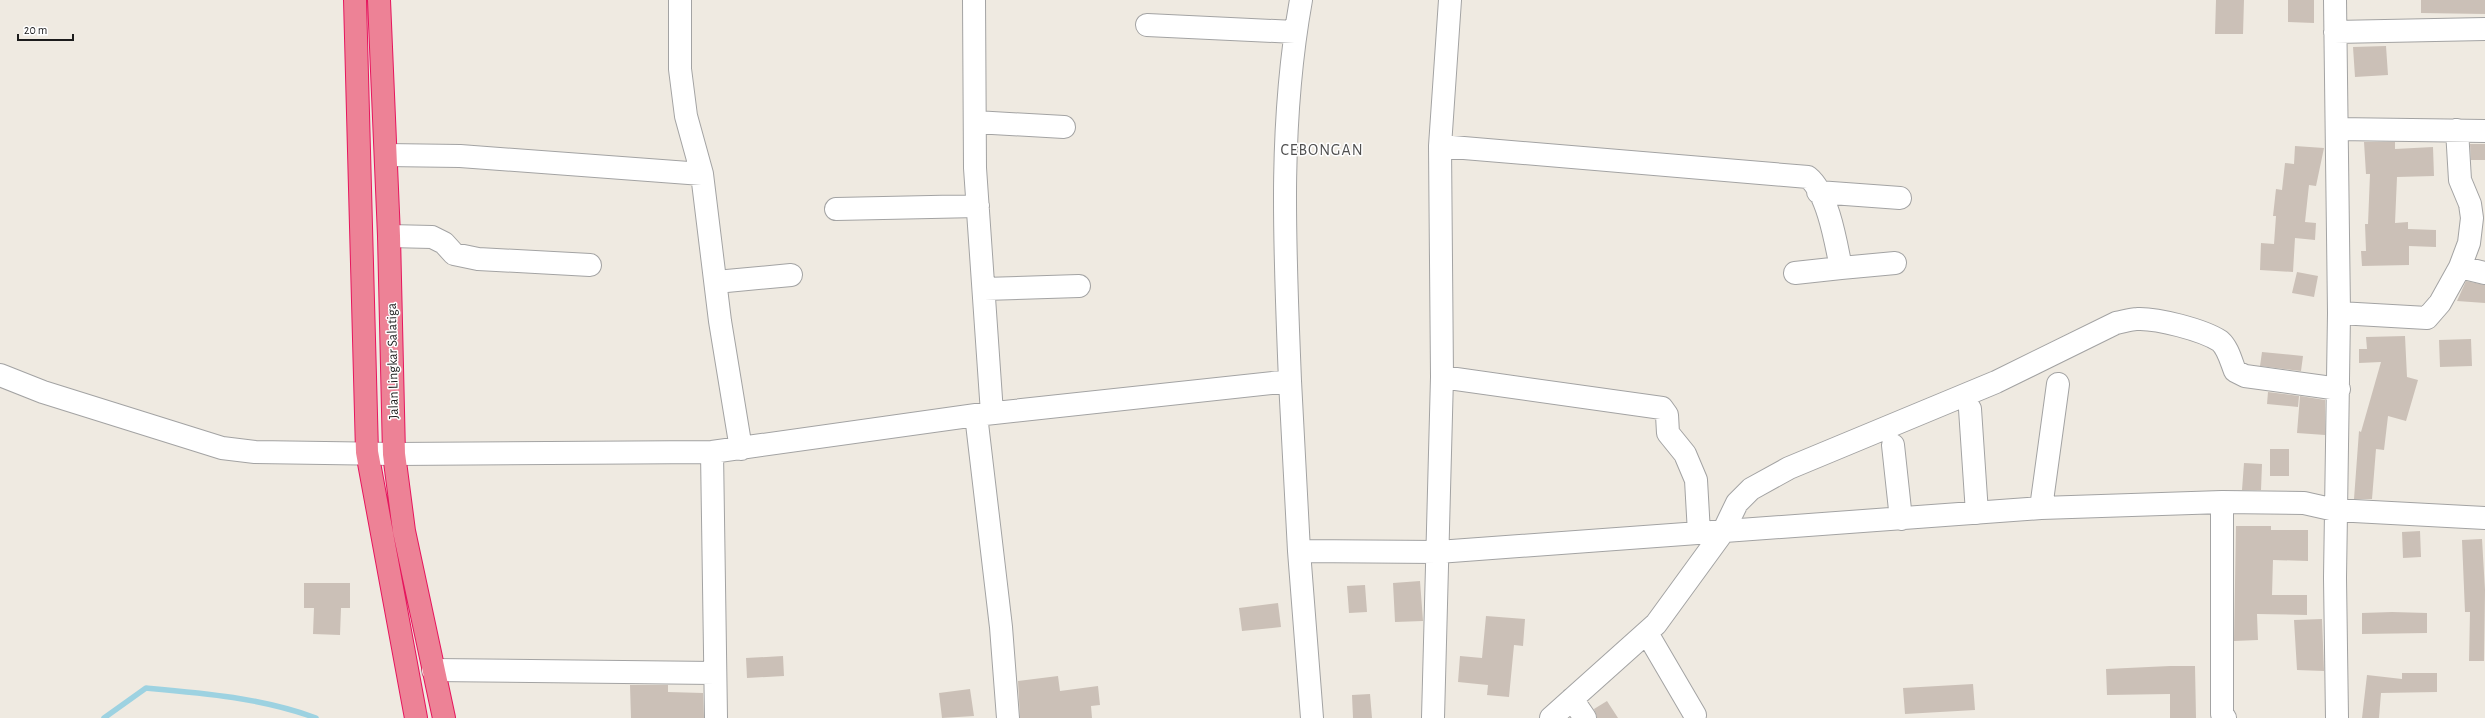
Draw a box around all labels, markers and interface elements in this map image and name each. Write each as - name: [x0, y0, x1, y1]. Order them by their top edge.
- scale bar: [18, 16, 73, 42]
- text: 20 m: [24, 24, 47, 36]
- district label: CEBONGAN: [1280, 142, 1364, 158]
- street label: Jalan Lingkar Salatiga: [385, 302, 401, 419]

